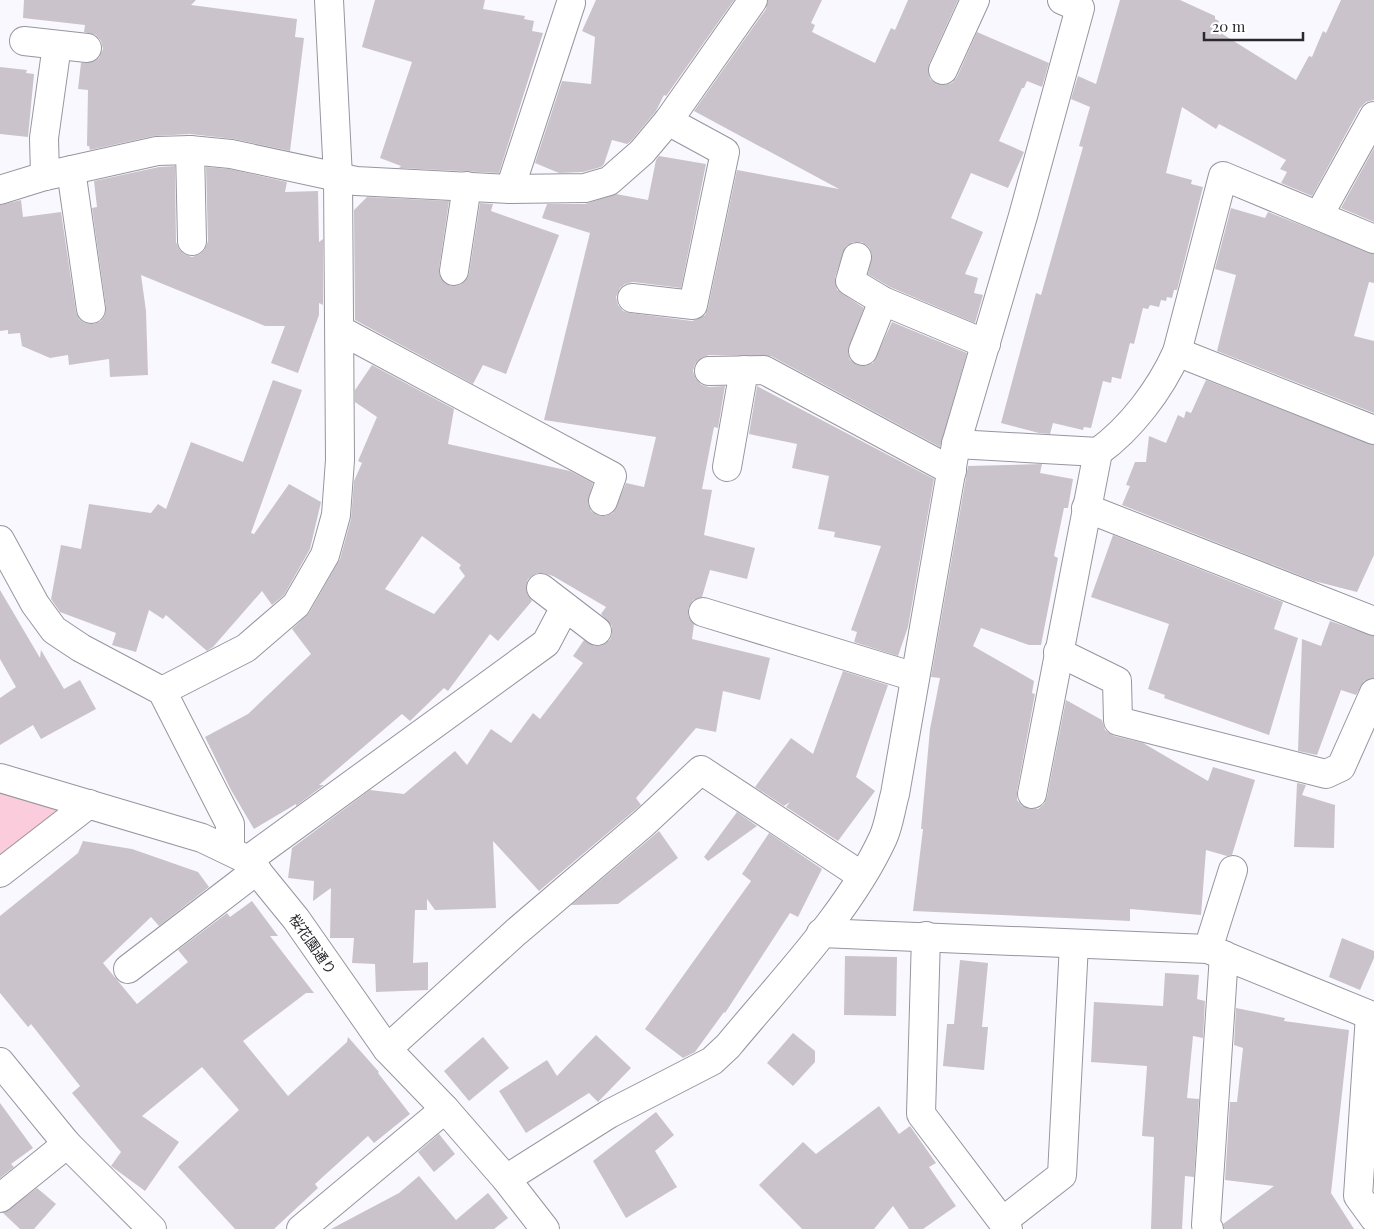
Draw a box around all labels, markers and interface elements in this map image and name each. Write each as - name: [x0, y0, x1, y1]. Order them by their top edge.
- scale bar: [1204, 10, 1303, 42]
- text: 20 m: [1212, 16, 1246, 36]
- street label: 桜花園通り: [285, 910, 341, 978]

